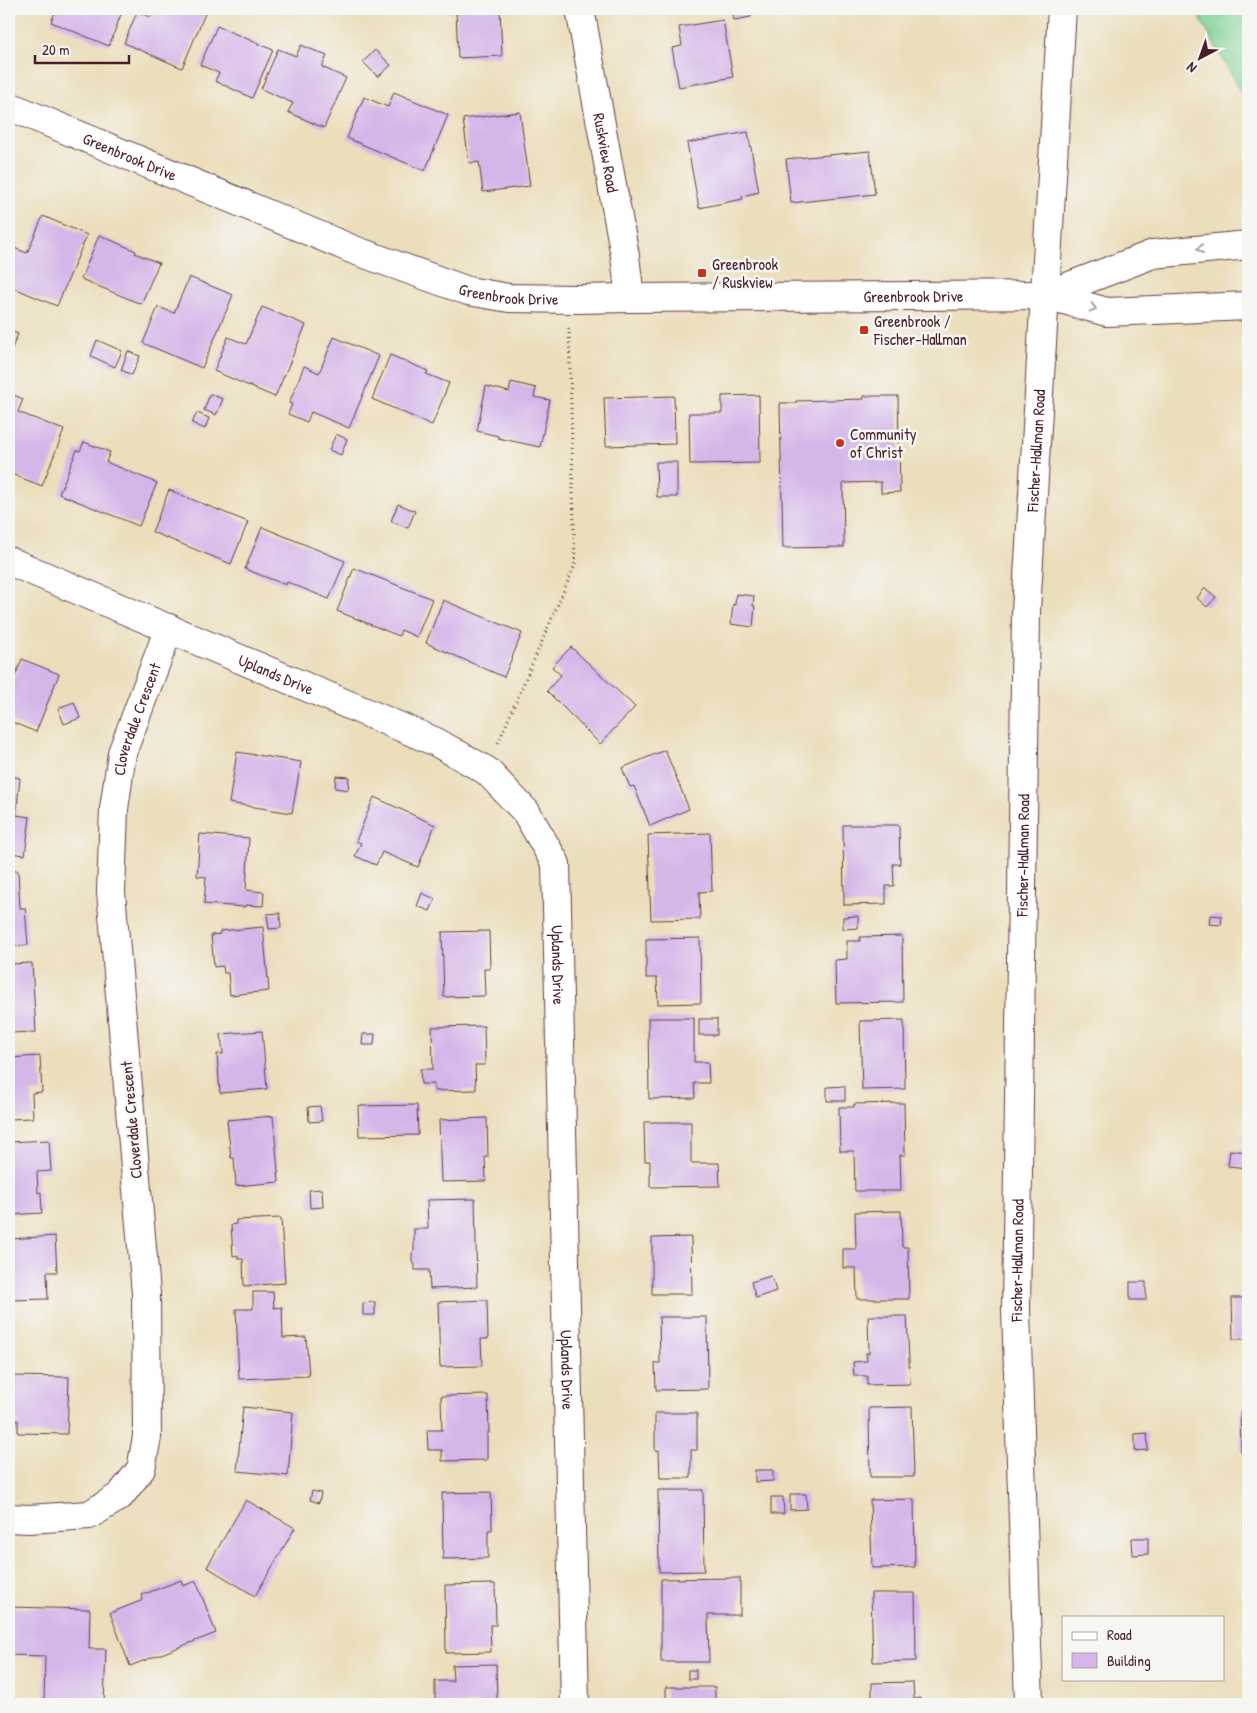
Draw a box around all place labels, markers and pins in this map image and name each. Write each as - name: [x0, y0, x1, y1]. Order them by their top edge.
- place label: Greenbrook / Ruskview: [712, 253, 778, 293]
- marker: Greenbrook / Ruskview: [696, 267, 708, 279]
- place label: Greenbrook / Fischer-Hallman: [873, 310, 967, 350]
- marker: Greenbrook / Fischer-Hallman: [858, 324, 870, 336]
- place label: Community of Christ: [850, 423, 917, 463]
- marker: Community of Christ: [834, 437, 846, 449]

